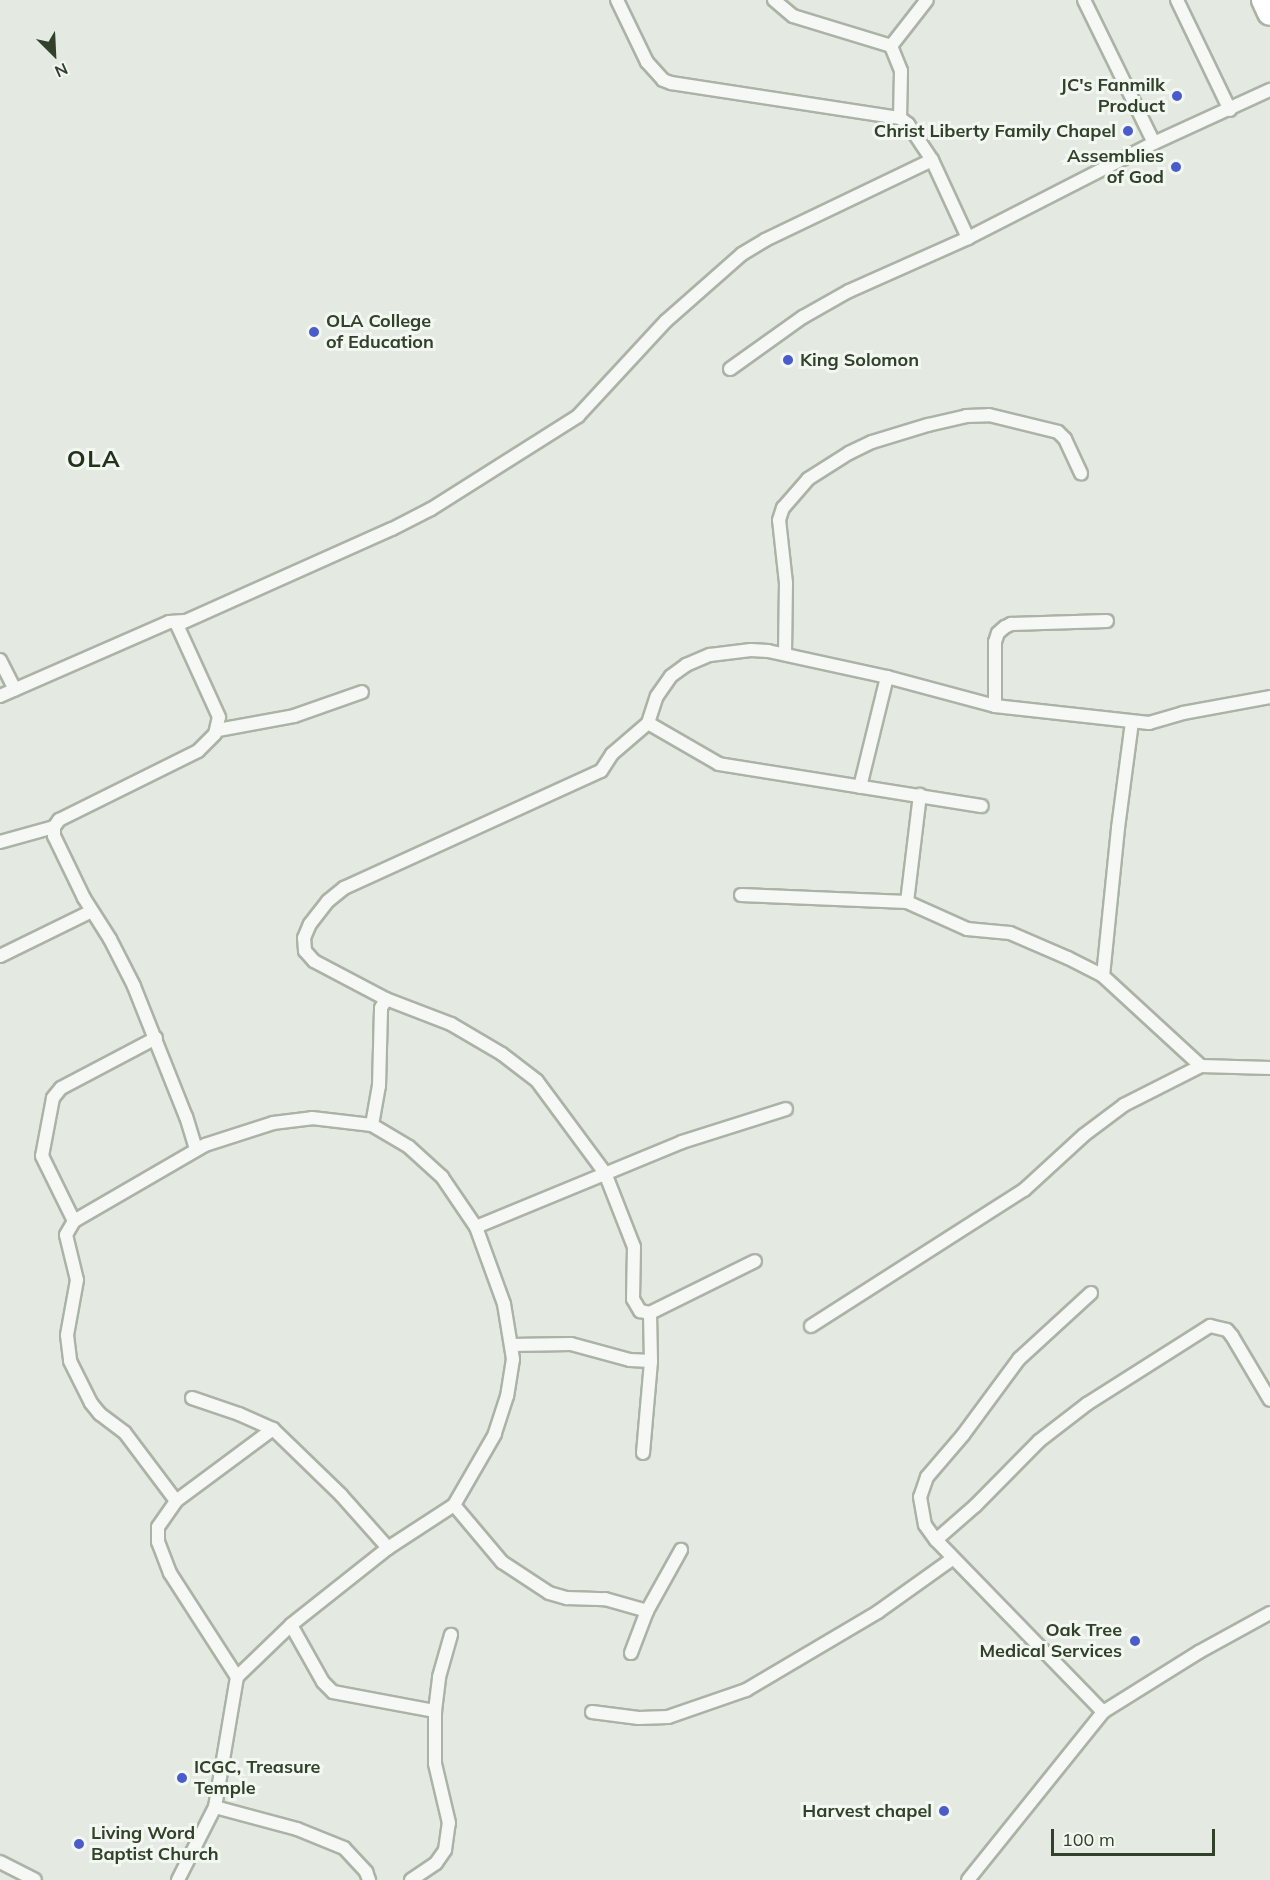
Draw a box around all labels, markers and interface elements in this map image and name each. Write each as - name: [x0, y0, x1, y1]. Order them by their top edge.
- north arrow: [24, 24, 84, 84]
- text: N: [52, 59, 71, 82]
- place label: JC's Fanmilk Product: [1060, 75, 1165, 118]
- marker: JC's Fanmilk Product: [1170, 89, 1184, 103]
- place label: Christ Liberty Family Chapel: [874, 120, 1116, 142]
- marker: Christ Liberty Family Chapel: [1121, 124, 1135, 138]
- place label: Assemblies of God: [1067, 146, 1164, 188]
- marker: Assemblies of God: [1169, 160, 1183, 174]
- place label: OLA College of Education: [326, 311, 434, 354]
- marker: OLA College of Education: [307, 325, 321, 339]
- place label: King Solomon: [800, 349, 919, 371]
- marker: King Solomon: [781, 353, 795, 367]
- district label: OLA: [67, 445, 121, 473]
- place label: Oak Tree Medical Services: [979, 1620, 1122, 1662]
- marker: Oak Tree Medical Services: [1126, 1632, 1144, 1650]
- place label: ICGC, Treasure Temple: [194, 1757, 320, 1800]
- marker: ICGC, Treasure Temple: [175, 1771, 189, 1785]
- place label: Harvest chapel: [802, 1800, 932, 1822]
- marker: Harvest chapel: [937, 1804, 951, 1818]
- scale bar: [1054, 1817, 1218, 1855]
- place label: Living Word Baptist Church: [91, 1823, 219, 1866]
- text: 100 m: [1062, 1828, 1115, 1851]
- marker: Living Word Baptist Church: [72, 1837, 86, 1851]

